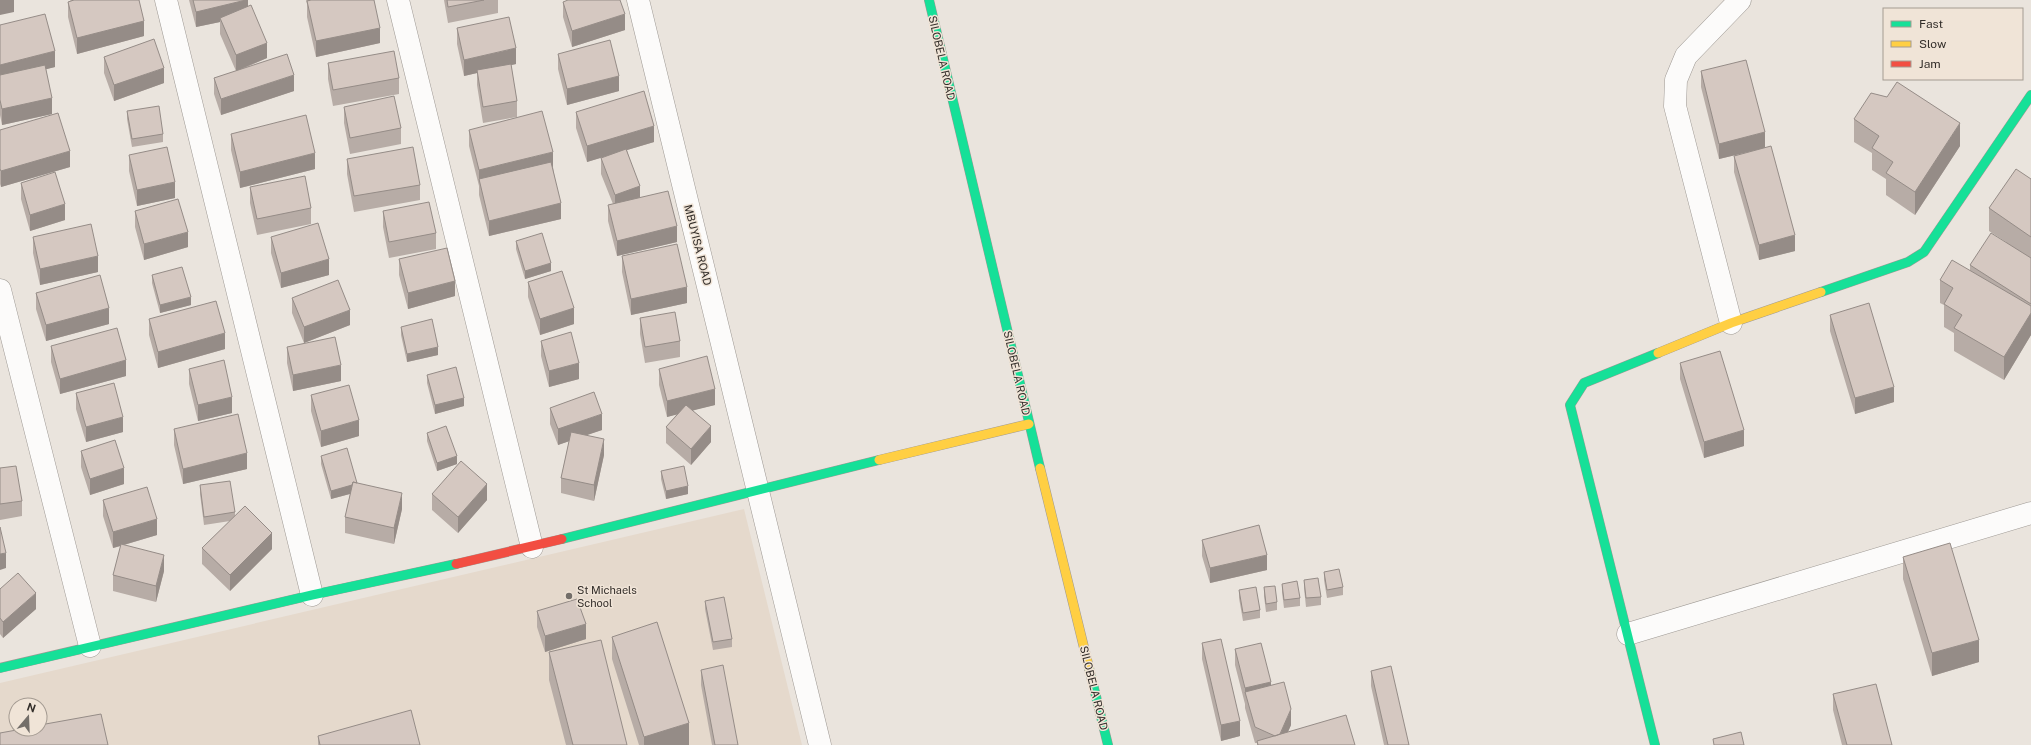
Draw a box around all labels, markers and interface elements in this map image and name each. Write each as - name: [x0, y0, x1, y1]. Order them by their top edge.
- legend: [1883, 8, 2023, 80]
- street label: SILOBELA ROAD: [926, 15, 958, 102]
- text: Fast: [1919, 17, 1944, 31]
- text: Slow: [1919, 37, 1947, 51]
- text: Jam: [1919, 57, 1941, 71]
- street label: MBUYISA ROAD: [682, 203, 714, 287]
- street label: SILOBELA ROAD: [1001, 330, 1033, 417]
- place label: St Michaels School: [577, 584, 637, 609]
- marker: St Michaels School: [564, 591, 574, 601]
- street label: SILOBELA ROAD: [1078, 645, 1110, 732]
- north arrow: [8, 697, 48, 737]
- text: N: [25, 700, 37, 715]

